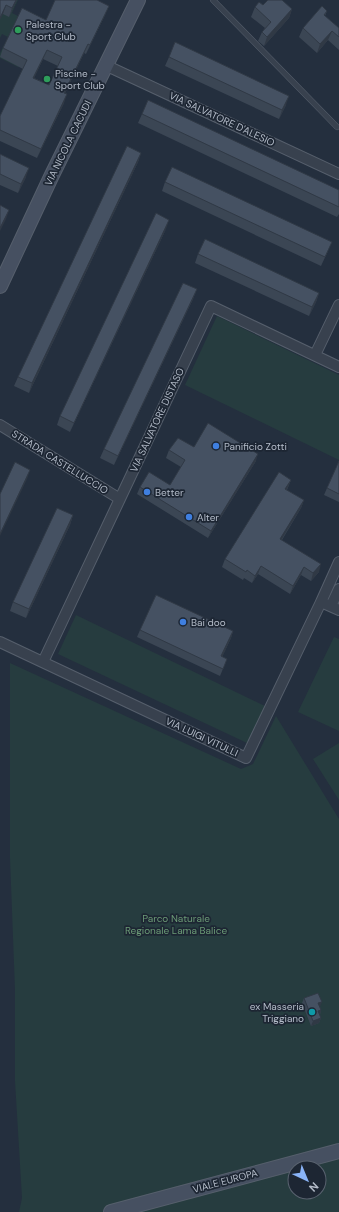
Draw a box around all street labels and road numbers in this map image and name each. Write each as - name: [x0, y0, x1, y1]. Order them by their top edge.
- street label: VIA SALVATORE D'ALESIO: [167, 89, 277, 149]
- street label: VIA NICOLA CACUDI: [42, 98, 94, 188]
- street label: VIA SALVATORE DISTASO: [127, 366, 187, 474]
- street label: STRADA CASTELLUCCIO: [9, 427, 111, 497]
- street label: VIA LUIGI VITULLI: [164, 714, 240, 760]
- street label: VIALE EUROPA: [191, 1166, 259, 1196]

